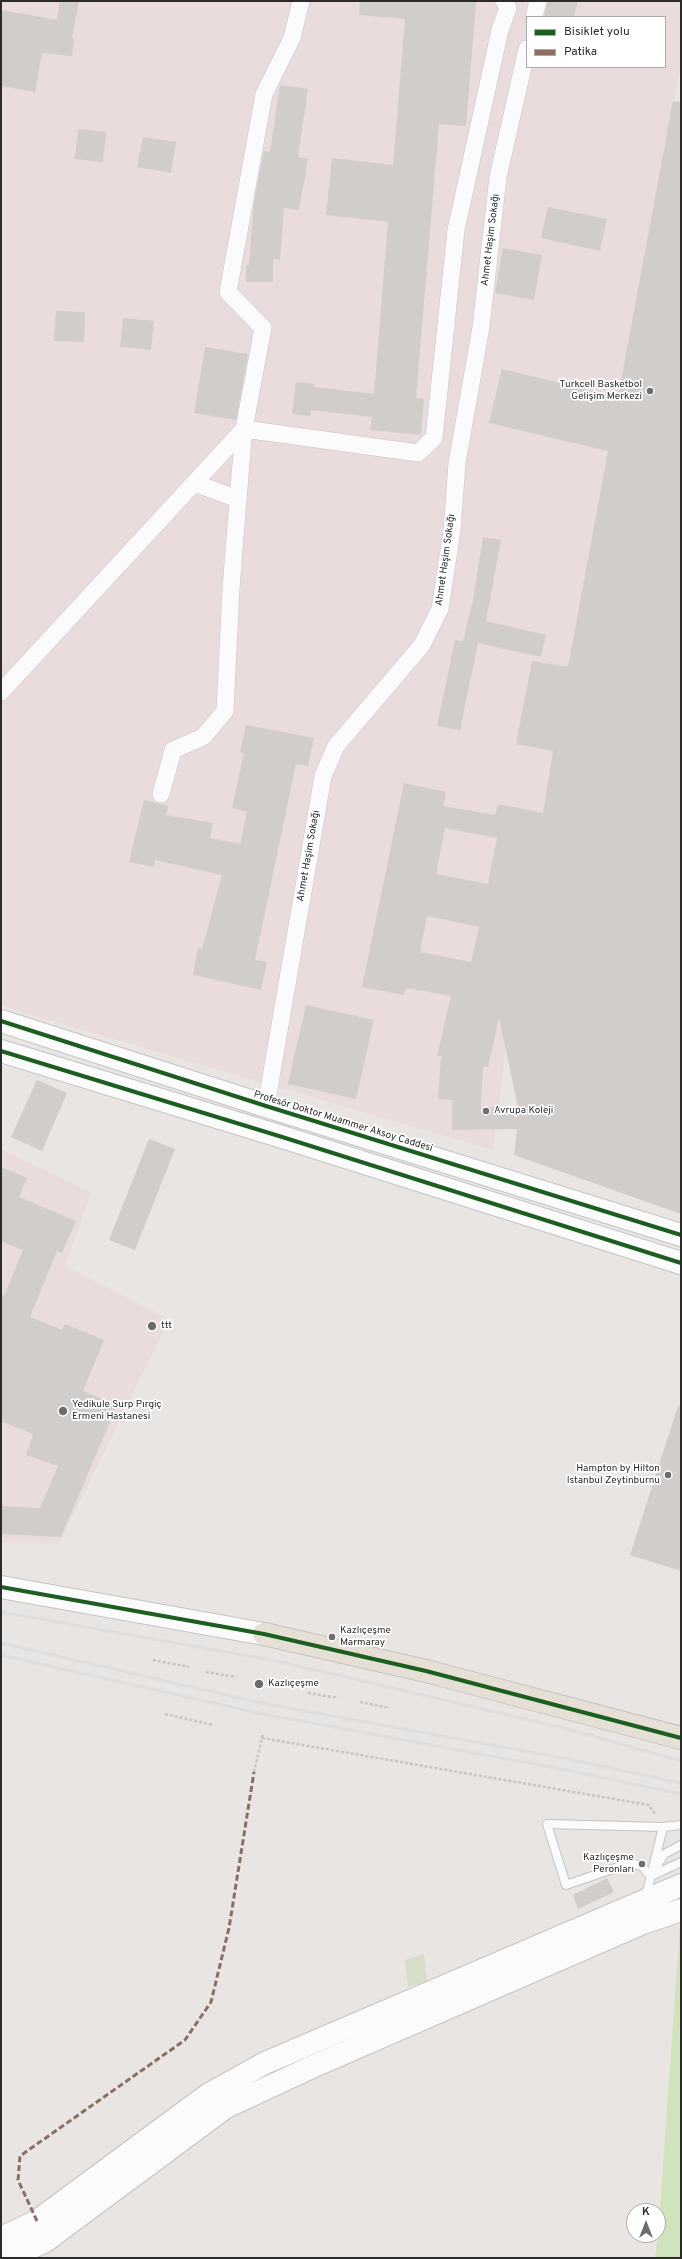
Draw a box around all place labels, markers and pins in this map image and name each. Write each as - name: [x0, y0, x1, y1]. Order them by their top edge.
- place label: Turkcell Basketbol Gelişim Merkezi: [560, 379, 642, 402]
- marker: Turkcell Basketbol Gelişim Merkezi: [645, 386, 655, 396]
- place label: Avrupa Koleji: [494, 1105, 553, 1117]
- marker: Avrupa Koleji: [481, 1106, 491, 1116]
- marker: ttt: [146, 1320, 158, 1332]
- place label: ttt: [161, 1320, 172, 1332]
- place label: Yedikule Surp Pırgiç Ermeni Hastanesi: [72, 1399, 162, 1422]
- marker: Yedikule Surp Pırgiç Ermeni Hastanesi: [57, 1405, 69, 1417]
- place label: Hampton by Hilton Istanbul Zeytinburnu: [567, 1463, 660, 1486]
- marker: Hampton by Hilton Istanbul Zeytinburnu: [663, 1470, 673, 1480]
- place label: Kazlıçeşme Marmaray: [340, 1625, 391, 1648]
- marker: Kazlıçeşme Marmaray: [327, 1632, 337, 1642]
- marker: Kazlıçeşme: [253, 1678, 265, 1690]
- place label: Kazlıçeşme: [268, 1678, 319, 1690]
- place label: Kazlıçeşme Peronları: [583, 1852, 634, 1876]
- marker: Kazlıçeşme Peronları: [637, 1859, 647, 1869]

